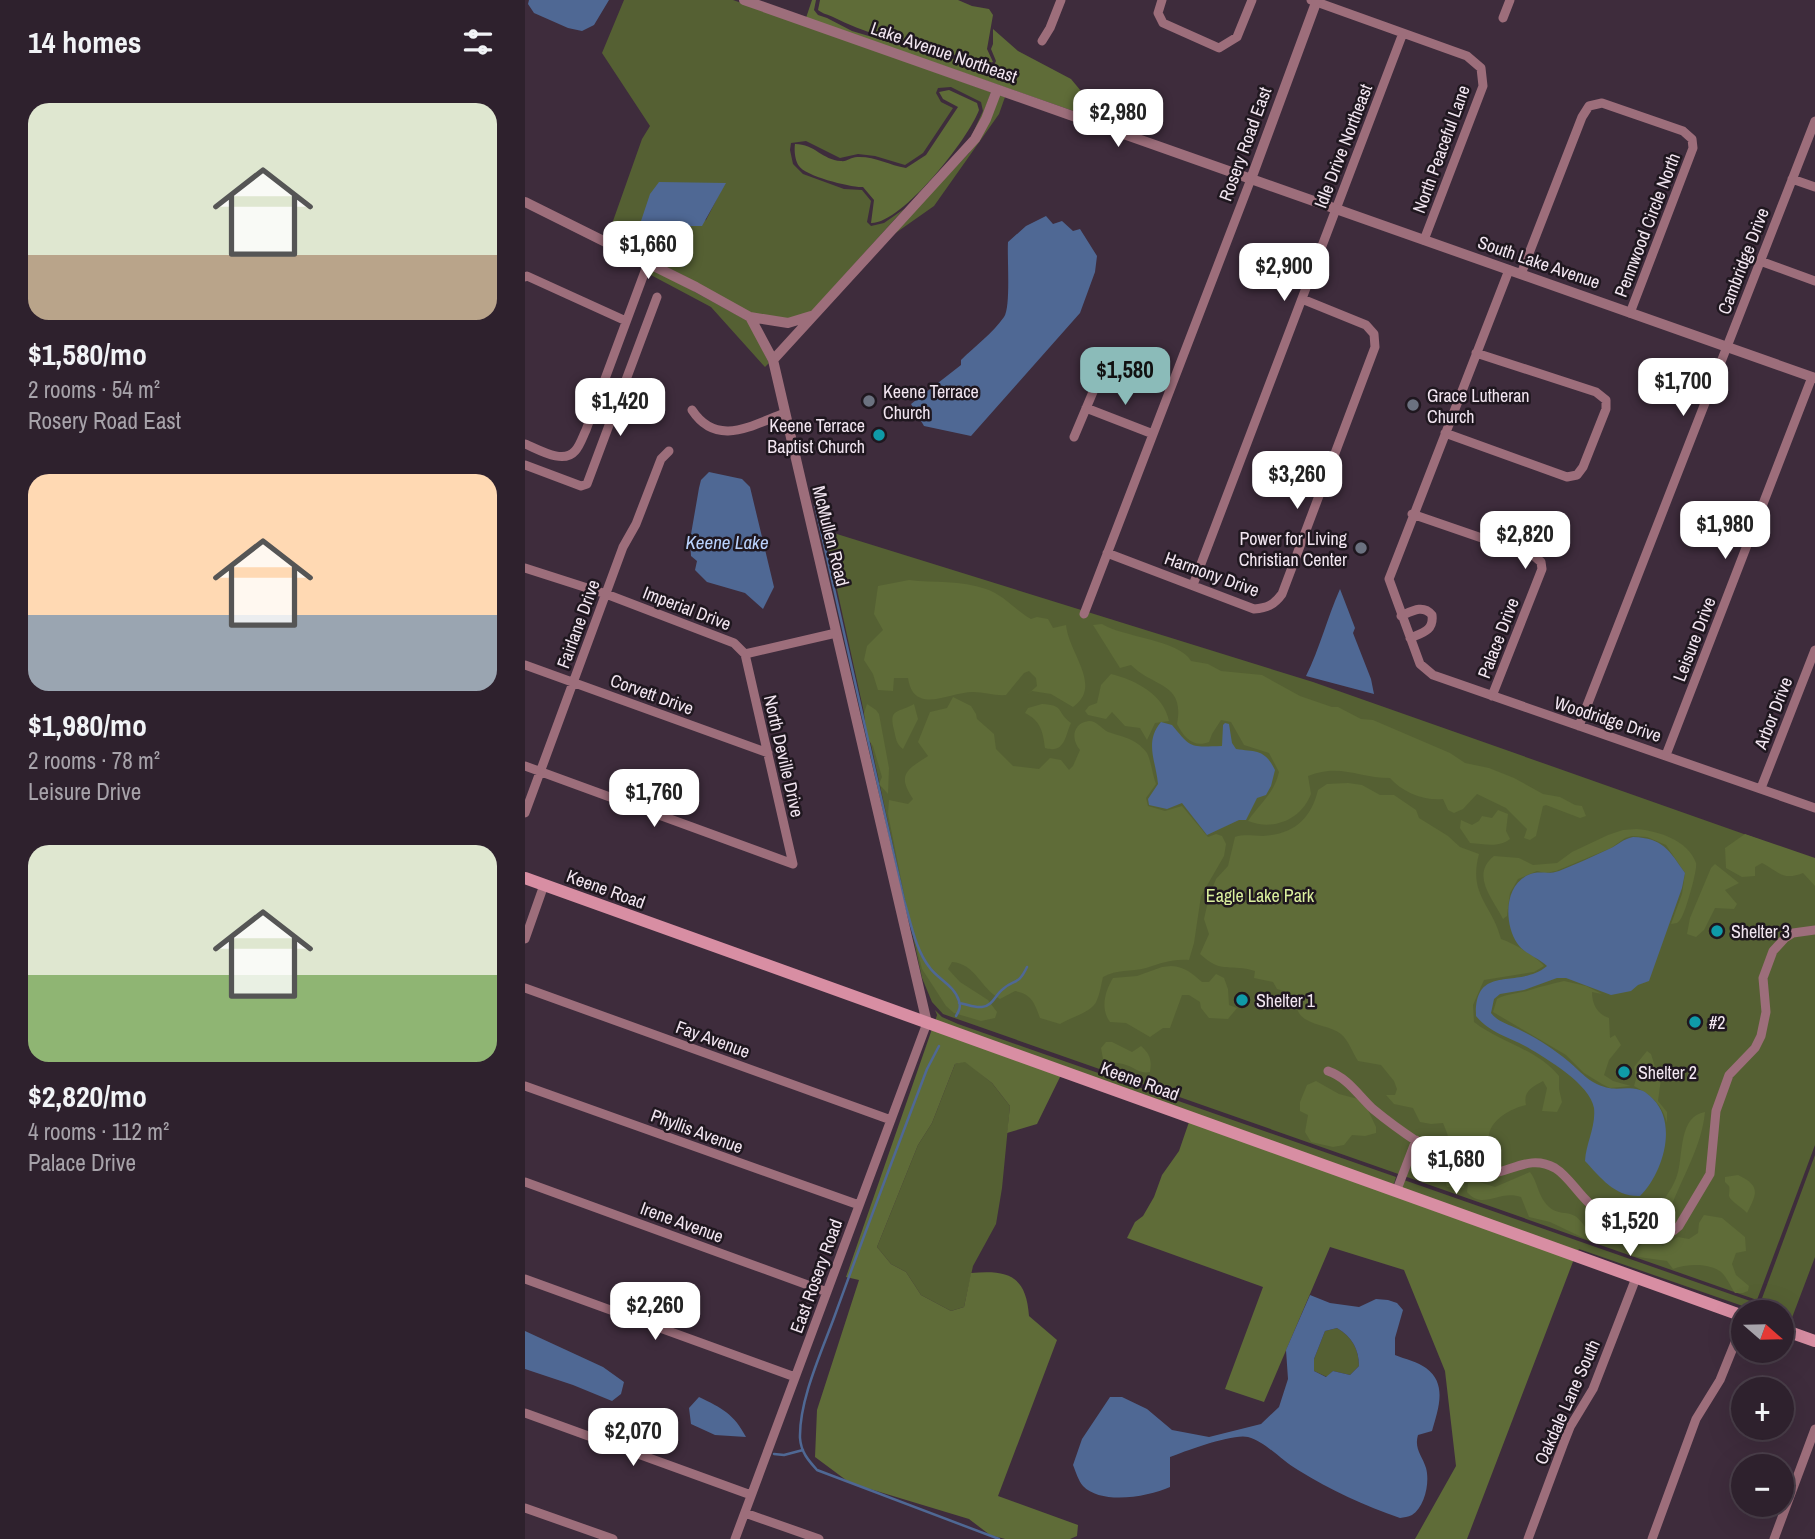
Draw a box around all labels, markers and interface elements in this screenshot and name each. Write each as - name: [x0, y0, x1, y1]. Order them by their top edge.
- street label: Lake Avenue Northeast: [868, 15, 1020, 89]
- text: 14 homes: [28, 22, 142, 62]
- icon: filters: [459, 23, 497, 61]
- street label: Idle Drive Northeast: [1308, 80, 1378, 212]
- street label: North Peaceful Lane: [1406, 81, 1476, 217]
- street label: Rosery Road East: [1213, 83, 1277, 205]
- pin: $2,980: [1061, 90, 1175, 149]
- text: $2,980: [1089, 96, 1147, 127]
- icon: home: [200, 149, 326, 275]
- street label: Pennwood Circle North: [1608, 149, 1686, 301]
- street label: Cambridge Drive: [1711, 204, 1775, 318]
- pin: $1,660: [591, 222, 705, 281]
- text: $1,660: [619, 228, 677, 259]
- street label: South Lake Avenue: [1475, 229, 1603, 295]
- pin: $2,900: [1227, 244, 1341, 303]
- text: $2,900: [1255, 250, 1313, 281]
- text: $1,580/mo: [28, 334, 147, 374]
- pin: $1,580: [1068, 348, 1182, 407]
- text: $1,580: [1096, 354, 1154, 385]
- pin: $1,700: [1626, 358, 1740, 418]
- text: $1,700: [1654, 365, 1712, 396]
- text: 2 rooms · 54 m²: [28, 374, 160, 405]
- pin: $1,420: [563, 378, 677, 438]
- place label: Keene Terrace Church: [883, 379, 979, 425]
- place label: Grace Lutheran Church: [1427, 383, 1530, 429]
- text: $1,420: [591, 385, 649, 416]
- marker: Keene Terrace Church: [861, 393, 877, 409]
- marker: Grace Lutheran Church: [1405, 397, 1421, 413]
- text: Rosery Road East: [28, 405, 181, 436]
- place label: Keene Terrace Baptist Church: [767, 413, 865, 459]
- marker: Keene Terrace Baptist Church: [871, 427, 887, 443]
- pin: $3,260: [1240, 452, 1354, 511]
- text: $3,260: [1268, 458, 1326, 489]
- street label: McMullen Road: [806, 483, 856, 589]
- pin: $1,980: [1668, 502, 1782, 561]
- text: $1,980: [1696, 508, 1754, 539]
- pin: $2,820: [1468, 512, 1582, 571]
- text: $2,820: [1496, 518, 1554, 549]
- icon: home: [200, 520, 326, 646]
- place label: Power for Living Christian Center: [1239, 526, 1348, 572]
- water label: Keene Lake: [685, 529, 769, 555]
- marker: Power for Living Christian Center: [1353, 540, 1369, 556]
- street label: Harmony Drive: [1161, 545, 1263, 603]
- street label: Fairlane Drive: [550, 576, 606, 672]
- street label: Imperial Drive: [639, 580, 735, 636]
- street label: Leisure Drive: [1666, 593, 1722, 685]
- street label: Palace Drive: [1471, 594, 1525, 682]
- street label: Corvett Drive: [607, 667, 697, 721]
- street label: Arbor Drive: [1747, 673, 1798, 754]
- street label: Woodridge Drive: [1551, 690, 1665, 748]
- street label: North Deville Drive: [758, 692, 810, 820]
- text: $1,980/mo: [28, 705, 147, 745]
- text: 2 rooms · 78 m²: [28, 745, 160, 776]
- pin: $1,760: [597, 770, 711, 829]
- text: Leisure Drive: [28, 776, 141, 807]
- text: $1,760: [625, 776, 683, 807]
- street label: Keene Road: [563, 863, 649, 915]
- park label: Eagle Lake Park: [1206, 883, 1315, 908]
- icon: home: [200, 891, 326, 1017]
- place label: Shelter 3: [1731, 919, 1790, 944]
- marker: Shelter 3: [1709, 923, 1725, 939]
- place label: Shelter 1: [1256, 988, 1316, 1013]
- marker: Shelter 1: [1234, 992, 1250, 1008]
- place label: #2: [1709, 1010, 1725, 1035]
- street label: Fay Avenue: [673, 1014, 753, 1064]
- marker: #2: [1687, 1014, 1703, 1030]
- street label: Keene Road: [1097, 1055, 1183, 1107]
- place label: Shelter 2: [1638, 1060, 1697, 1085]
- marker: Shelter 2: [1616, 1064, 1632, 1080]
- text: $2,820/mo: [28, 1076, 147, 1116]
- street label: Phyllis Avenue: [647, 1103, 747, 1159]
- text: 4 rooms · 112 m²: [28, 1116, 169, 1147]
- pin: $1,680: [1399, 1136, 1513, 1196]
- text: $1,680: [1427, 1143, 1485, 1174]
- text: Palace Drive: [28, 1147, 136, 1178]
- street label: Irene Avenue: [637, 1195, 727, 1249]
- pin: $1,520: [1573, 1198, 1687, 1258]
- text: $1,520: [1601, 1205, 1659, 1236]
- street label: East Rosery Road: [784, 1215, 848, 1337]
- pin: $2,260: [598, 1282, 712, 1342]
- text: $2,260: [626, 1289, 684, 1320]
- north arrow: [1731, 1300, 1794, 1363]
- map controls: [1731, 1300, 1794, 1517]
- street label: Oakdale Lane South: [1528, 1335, 1606, 1469]
- button: +: [1731, 1377, 1794, 1440]
- pin: $2,070: [576, 1408, 690, 1468]
- text: $2,070: [604, 1415, 662, 1446]
- button: −: [1731, 1454, 1794, 1517]

